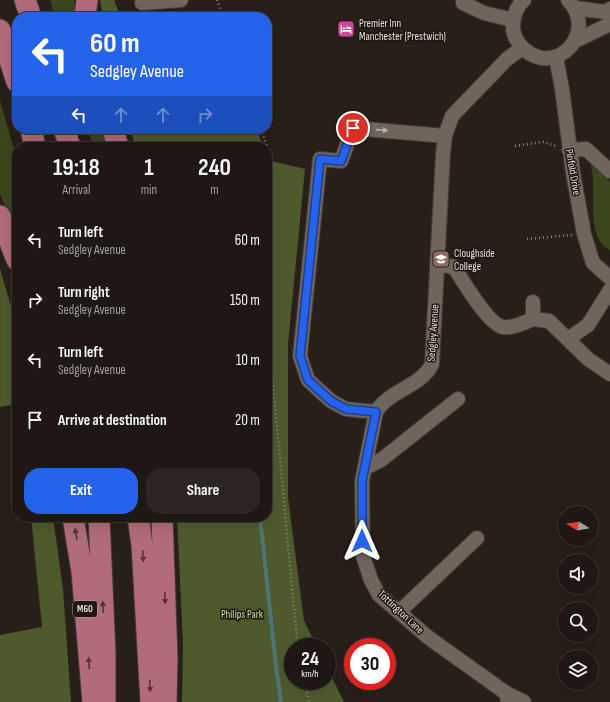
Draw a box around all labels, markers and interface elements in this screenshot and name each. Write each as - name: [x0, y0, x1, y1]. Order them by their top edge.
- place label: Premier Inn Manchester (Prestwich): [359, 17, 446, 43]
- hotel icon: Premier Inn Manchester (Prestwich): [336, 19, 356, 39]
- text: 60 m: [90, 27, 139, 60]
- icon: left: [24, 28, 76, 80]
- text: Sedgley Avenue: [90, 61, 184, 82]
- icon: left: [68, 104, 90, 126]
- icon: ahead: [110, 104, 132, 126]
- icon: ahead: [152, 104, 174, 126]
- icon: right: [194, 104, 216, 126]
- pin: [336, 111, 370, 145]
- icon: arrive: [342, 117, 364, 139]
- one-way arrow: [376, 127, 388, 134]
- street label: Pinfold Drive: [563, 148, 583, 196]
- text: 19:18: [53, 153, 100, 182]
- text: 1: [144, 153, 154, 182]
- text: 240: [198, 153, 231, 182]
- text: Arrival: [62, 182, 90, 198]
- text: min: [141, 182, 157, 198]
- text: m: [210, 182, 219, 198]
- text: Turn left: [58, 223, 103, 242]
- icon: left: [24, 229, 46, 251]
- text: 60 m: [235, 231, 260, 250]
- text: Sedgley Avenue: [58, 242, 126, 258]
- place label: Cloughside College: [454, 247, 495, 273]
- school or university icon: Cloughside College: [431, 249, 451, 269]
- text: Turn right: [58, 283, 110, 302]
- icon: right: [24, 289, 46, 311]
- text: 150 m: [230, 291, 260, 310]
- text: Sedgley Avenue: [58, 302, 126, 318]
- street label: Sedgley Avenue: [425, 304, 441, 362]
- text: Turn left: [58, 343, 103, 362]
- icon: left: [24, 349, 46, 371]
- text: 10 m: [236, 351, 260, 370]
- text: Sedgley Avenue: [58, 362, 126, 378]
- icon: arrive: [24, 409, 46, 431]
- text: Arrive at destination: [58, 411, 167, 430]
- text: 20 m: [235, 411, 260, 430]
- button: Exit: [24, 468, 138, 514]
- button: Share: [146, 468, 260, 514]
- north arrow: [558, 506, 598, 546]
- map controls: [558, 506, 598, 690]
- position arrow: [341, 520, 383, 562]
- one-way arrow: [73, 528, 79, 540]
- one-way arrow: [139, 550, 146, 562]
- button: sound: [558, 554, 598, 594]
- street label: Tottington Lane: [375, 588, 427, 636]
- one-way arrow: [162, 592, 168, 605]
- one-way arrow: [100, 600, 106, 613]
- road number: M60: [73, 601, 97, 617]
- button: search: [558, 602, 598, 642]
- park label: Philips Park: [221, 608, 264, 621]
- speed limit sign: 30: [344, 638, 396, 690]
- text: 24: [301, 647, 319, 671]
- button: layers: [558, 650, 598, 690]
- one-way arrow: [86, 657, 93, 669]
- text: km/h: [301, 668, 319, 680]
- one-way arrow: [147, 680, 154, 692]

